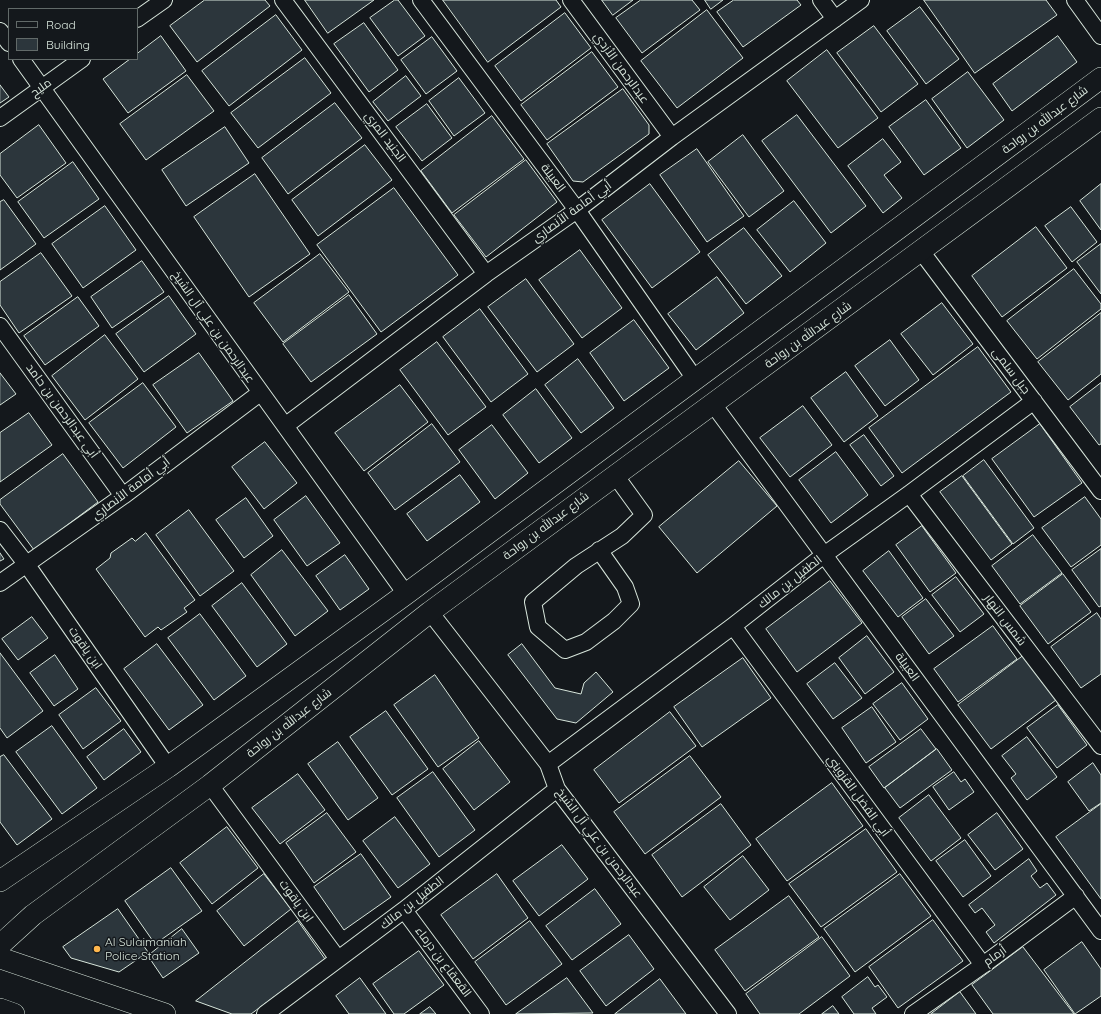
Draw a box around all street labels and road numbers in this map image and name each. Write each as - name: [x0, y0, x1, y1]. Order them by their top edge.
- street label: عبدالرحمن الأزدي: [590, 30, 652, 106]
- street label: مليح: [28, 76, 54, 100]
- street label: شارع عبدالله بن رواحة: [999, 83, 1091, 157]
- street label: الجنيد المري: [361, 109, 409, 165]
- street label: العبيلة: [538, 161, 568, 195]
- street label: أبي أمامة الأنصاري: [530, 178, 614, 246]
- street label: عبدالرحمن بن علي آل الشيخ: [169, 268, 257, 386]
- street label: شارع عبدالله بن رواحة: [762, 299, 854, 371]
- street label: جبل سلمى: [989, 345, 1033, 397]
- street label: أبي عبدالرحمن بن حامد: [23, 361, 101, 461]
- street label: أبي أمامة الأنصاري: [89, 455, 173, 523]
- street label: شارع عبدالله بن رواحة: [500, 489, 592, 563]
- street label: الطفيل بن مالك: [755, 552, 825, 612]
- street label: شمس النهار: [981, 591, 1029, 649]
- street label: ابن ياقوت: [65, 624, 105, 672]
- street label: العبيلة: [892, 650, 922, 684]
- street label: شارع عبدالله بن رواحة: [244, 685, 334, 761]
- street label: أبي الفضل القزويني: [824, 752, 892, 840]
- street label: عبدالرحمن بن علي آل الشيخ: [553, 785, 645, 901]
- street label: الطفيل بن مالك: [377, 873, 447, 933]
- street label: ابن ياقوت: [276, 877, 316, 925]
- street label: القعقاع بن درماء: [412, 924, 474, 1000]
- street label: أرمام: [981, 943, 1009, 969]

